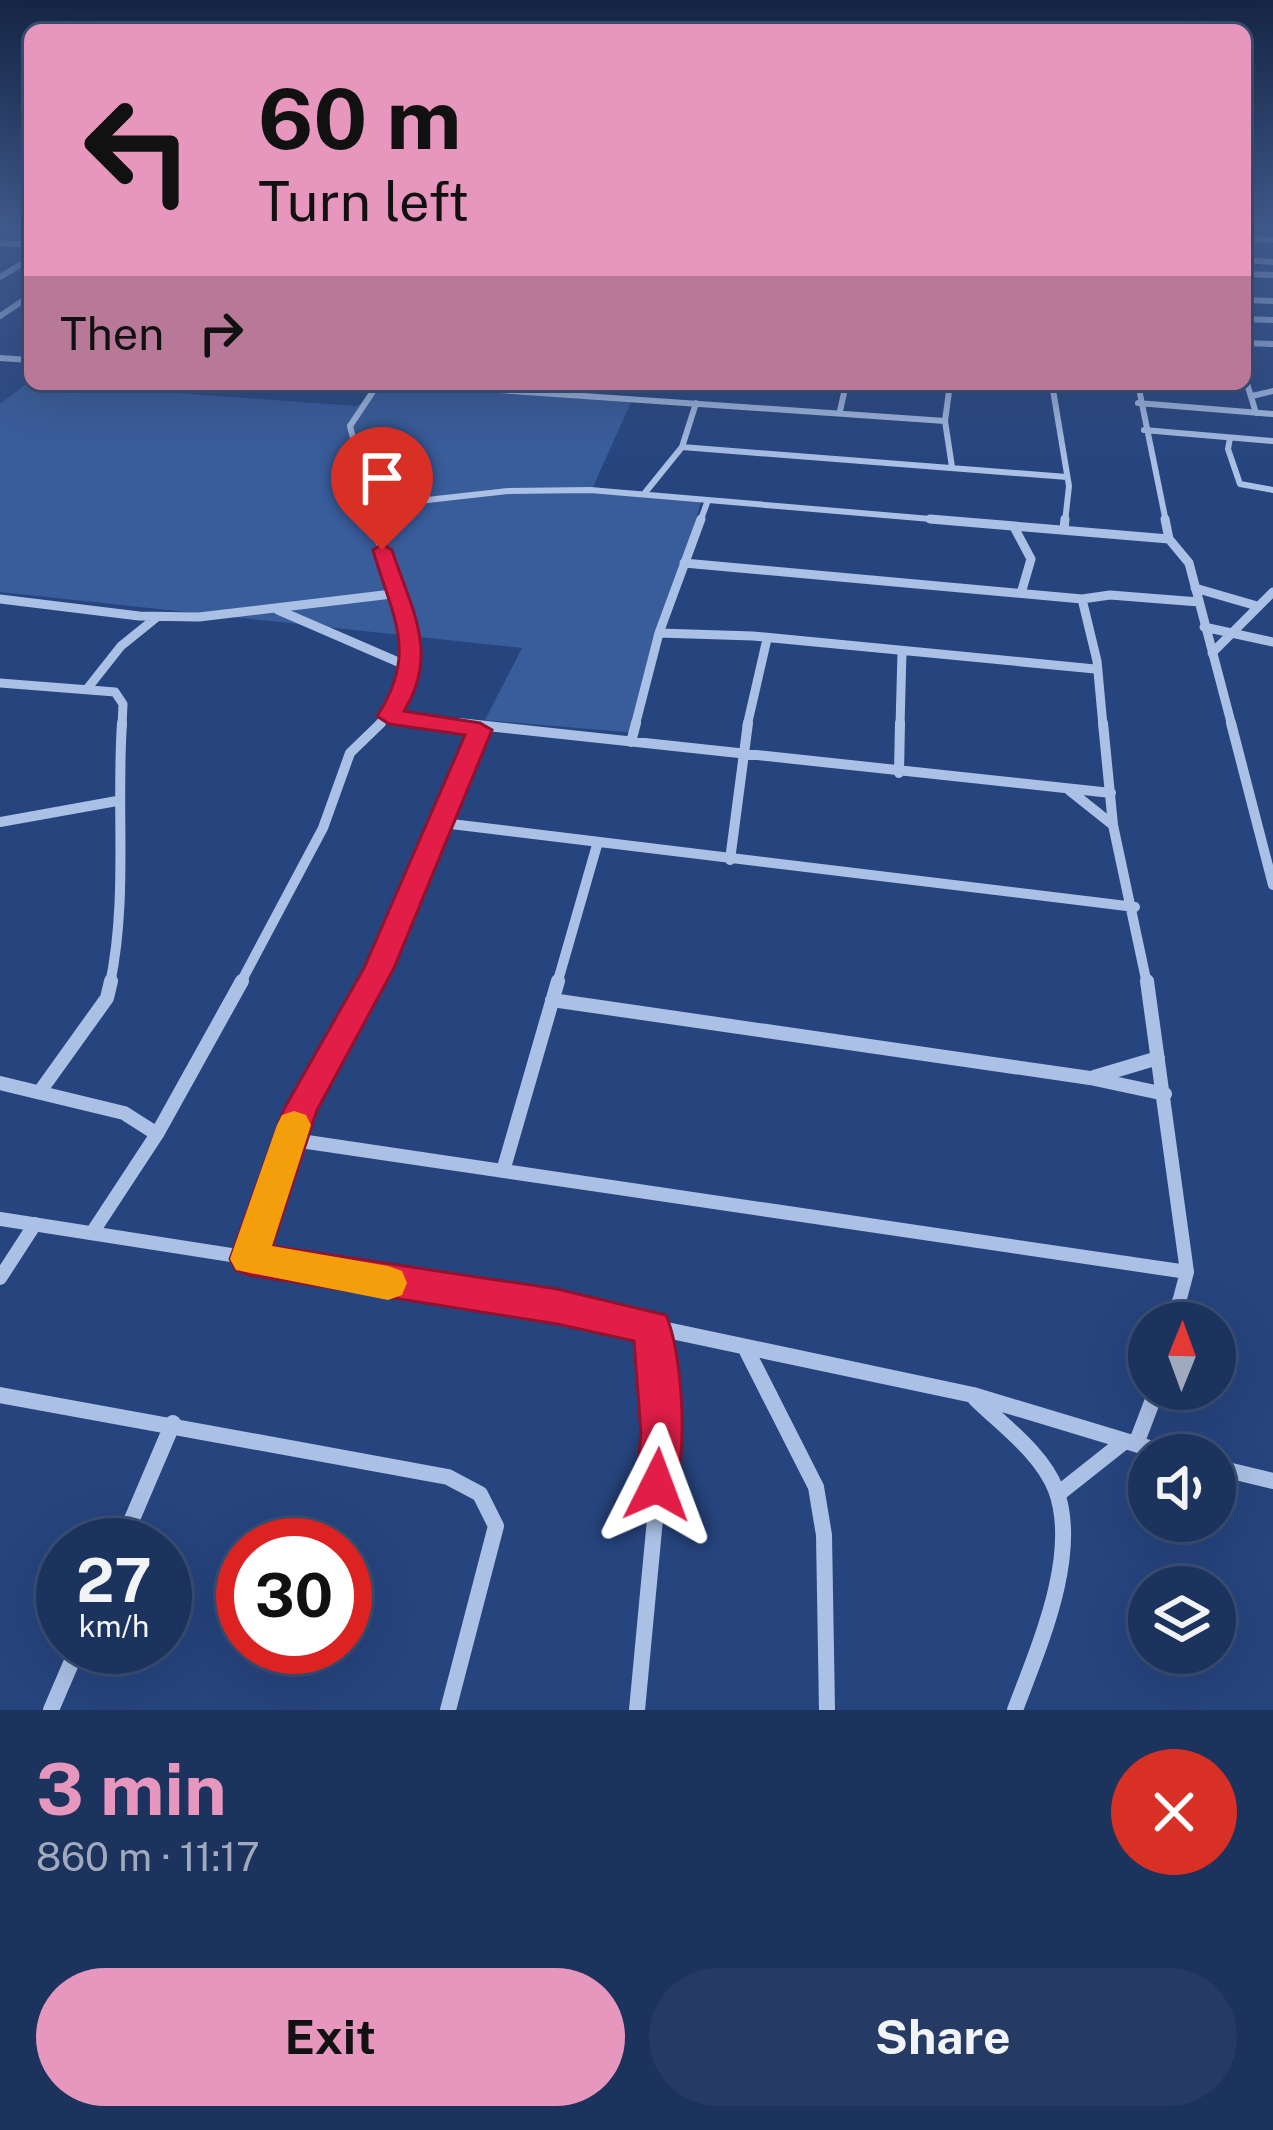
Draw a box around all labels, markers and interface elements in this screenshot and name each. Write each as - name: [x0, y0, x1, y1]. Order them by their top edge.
- text: 60 m: [258, 69, 462, 168]
- icon: left: [60, 72, 216, 228]
- text: Turn left: [258, 170, 469, 233]
- icon: right: [188, 300, 254, 366]
- text: Then: [60, 307, 164, 360]
- pin: [331, 427, 433, 550]
- icon: arrive: [349, 445, 415, 511]
- north arrow: [1128, 1302, 1236, 1410]
- map controls: [1128, 1302, 1236, 1674]
- position arrow: [594, 1422, 720, 1548]
- button: sound: [1128, 1434, 1236, 1542]
- speed limit sign: 30: [216, 1518, 372, 1674]
- text: 27: [76, 1545, 152, 1616]
- button: layers: [1128, 1566, 1236, 1674]
- text: km/h: [79, 1608, 149, 1644]
- text: 3 min: [36, 1747, 227, 1831]
- button: close: [1111, 1749, 1237, 1875]
- text: 860 m · 11:17: [36, 1834, 260, 1880]
- button: Exit: [36, 1968, 625, 2106]
- button: Share: [649, 1968, 1237, 2106]

